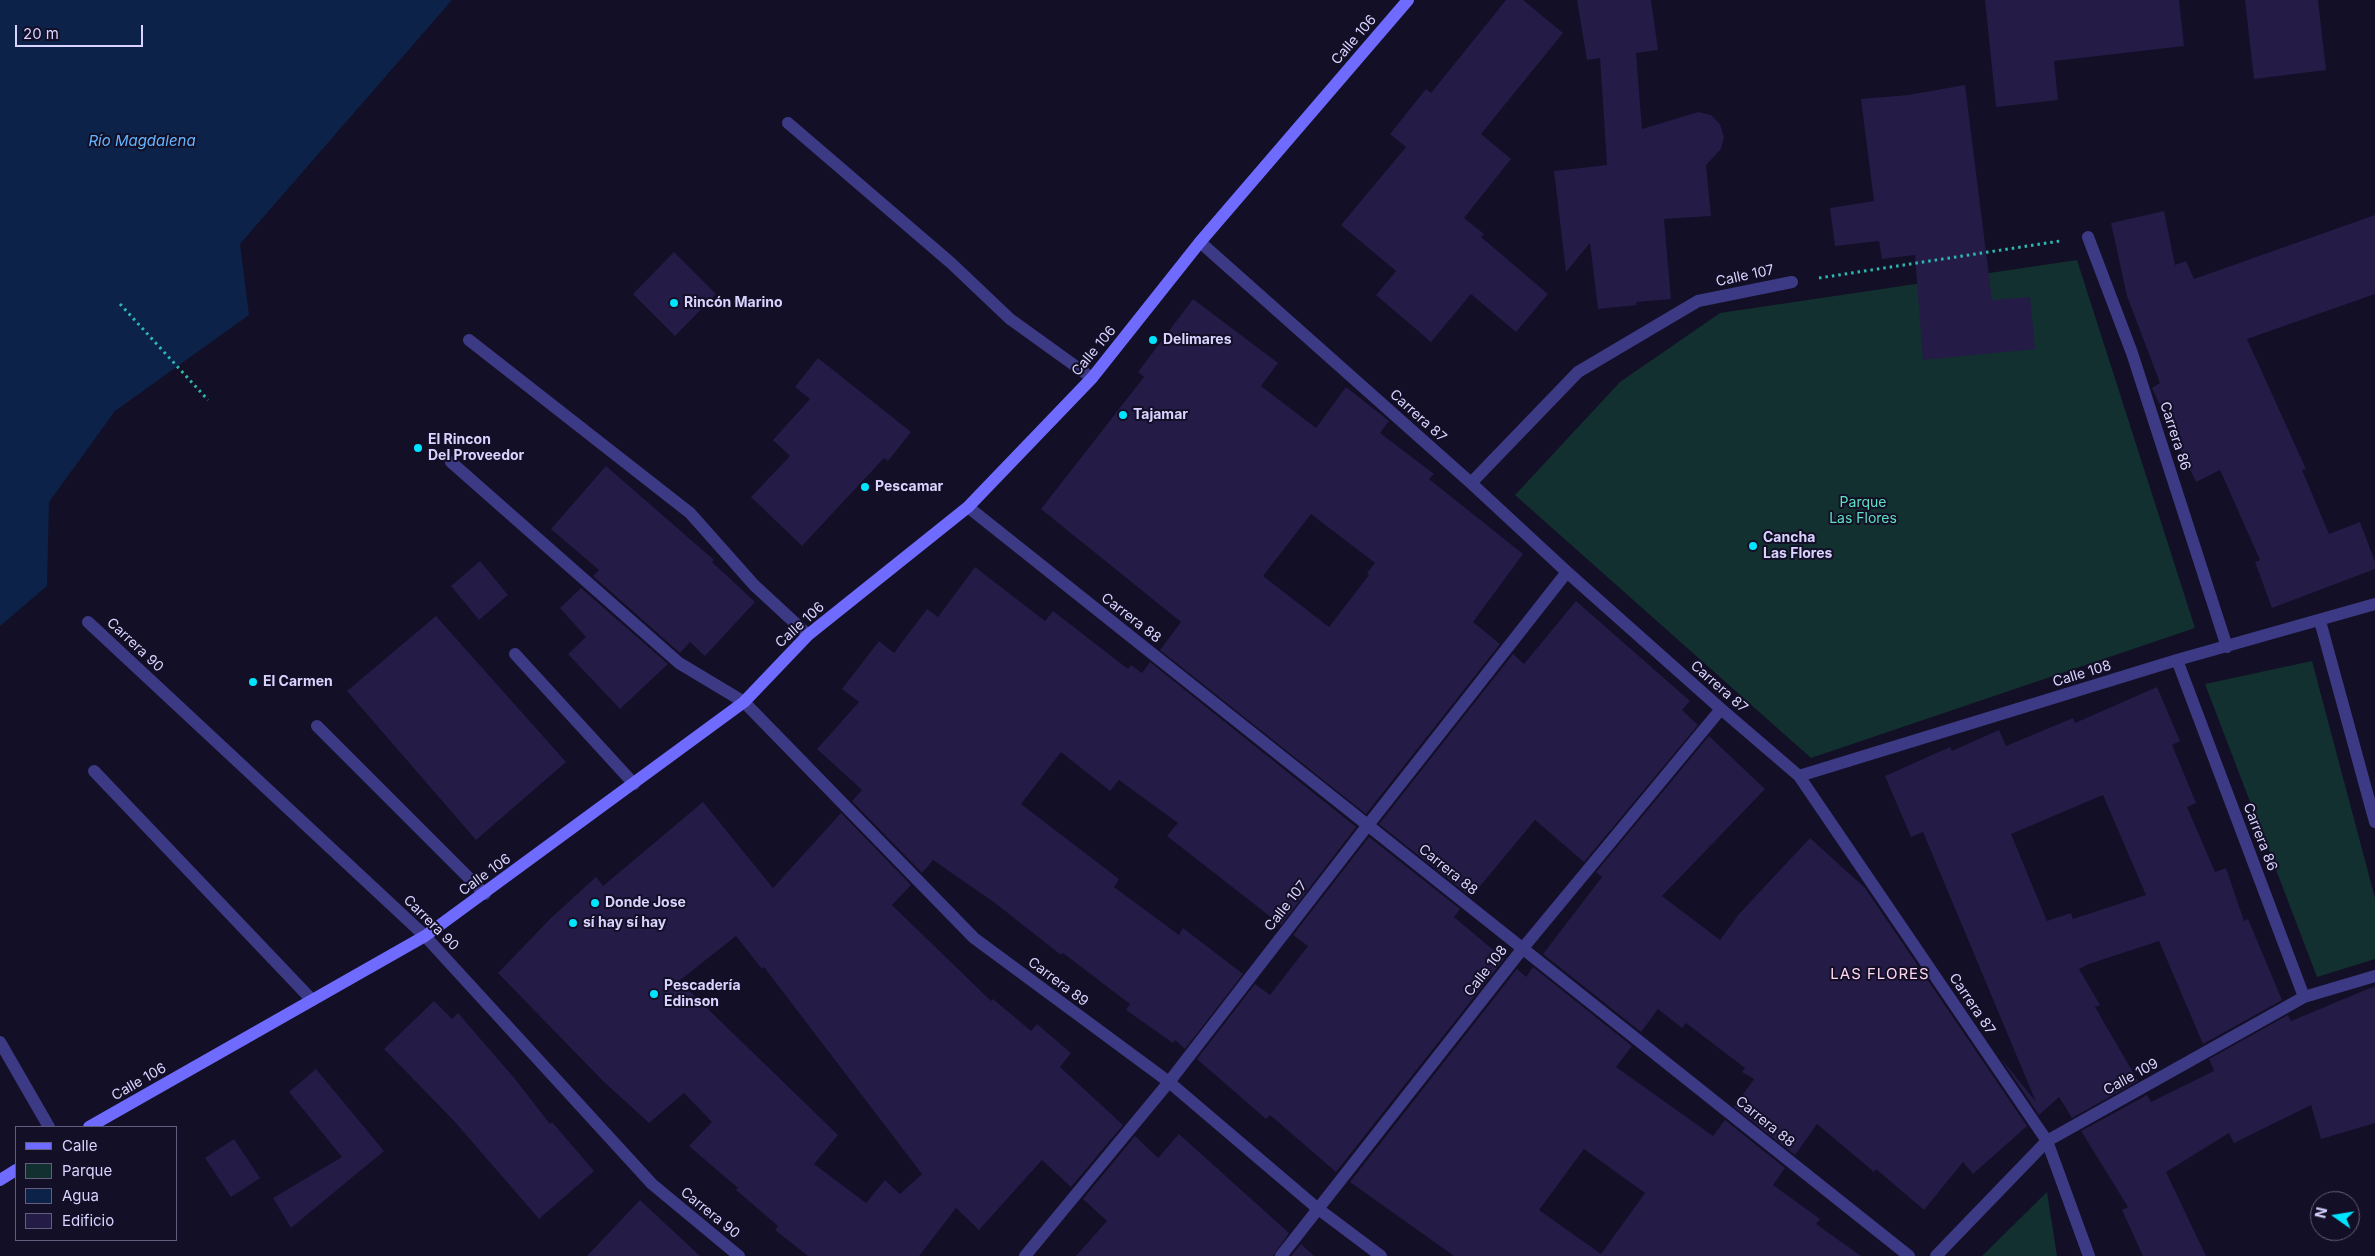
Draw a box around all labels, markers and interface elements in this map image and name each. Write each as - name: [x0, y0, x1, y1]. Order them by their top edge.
- street label: Calle 106: [1328, 12, 1380, 68]
- scale bar: [18, 15, 145, 47]
- text: 20 m: [23, 24, 59, 43]
- water label: Río Magdalena: [88, 132, 196, 150]
- street label: Calle 107: [1714, 262, 1776, 290]
- place label: Rincón Marino: [684, 295, 783, 311]
- marker: Rincón Marino: [668, 297, 680, 309]
- street label: Calle 106: [1068, 323, 1120, 379]
- place label: Delimares: [1163, 332, 1231, 348]
- marker: Delimares: [1147, 334, 1159, 346]
- street label: Carrera 87: [1386, 386, 1450, 446]
- street label: Carrera 86: [2156, 400, 2194, 472]
- place label: Tajamar: [1133, 407, 1188, 423]
- marker: Tajamar: [1117, 409, 1129, 421]
- place label: El Rincon Del Proveedor: [428, 432, 524, 464]
- marker: El Rincon Del Proveedor: [412, 442, 424, 454]
- place label: Pescamar: [875, 479, 943, 495]
- marker: Pescamar: [859, 481, 871, 493]
- park label: Parque Las Flores: [1829, 495, 1897, 528]
- place label: Cancha Las Flores: [1763, 530, 1832, 562]
- marker: Cancha Las Flores: [1747, 540, 1759, 552]
- street label: Carrera 88: [1098, 589, 1164, 647]
- street label: Calle 106: [772, 599, 828, 651]
- street label: Carrera 90: [103, 615, 167, 675]
- street label: Calle 108: [2051, 657, 2113, 691]
- street label: Carrera 87: [1687, 658, 1751, 716]
- place label: El Carmen: [263, 674, 333, 690]
- marker: El Carmen: [247, 676, 259, 688]
- street label: Carrera 86: [2239, 801, 2281, 873]
- street label: Carrera 88: [1415, 841, 1481, 899]
- street label: Calle 106: [456, 851, 514, 899]
- street label: Calle 107: [1261, 878, 1311, 934]
- street label: Carrera 90: [400, 892, 462, 954]
- place label: Donde Jose: [605, 895, 686, 911]
- marker: Donde Jose: [589, 897, 601, 909]
- place label: sí hay sí hay: [583, 915, 666, 931]
- marker: sí hay sí hay: [567, 917, 579, 929]
- street label: Calle 108: [1461, 942, 1511, 1000]
- street label: Carrera 89: [1025, 954, 1091, 1010]
- district label: LAS FLORES: [1829, 965, 1931, 983]
- street label: Carrera 87: [1945, 970, 1999, 1038]
- place label: Pescadería Edinson: [664, 978, 741, 1010]
- marker: Pescadería Edinson: [648, 988, 660, 1000]
- street label: Calle 109: [2101, 1055, 2161, 1099]
- street label: Calle 106: [109, 1060, 169, 1104]
- street label: Carrera 88: [1732, 1093, 1798, 1151]
- legend: [15, 1126, 178, 1241]
- text: Calle: [62, 1136, 97, 1155]
- text: Parque: [62, 1161, 112, 1180]
- street label: Carrera 90: [677, 1184, 743, 1242]
- text: Agua: [62, 1186, 99, 1205]
- north arrow: [2310, 1191, 2360, 1241]
- text: N: [2311, 1206, 2330, 1220]
- text: Edificio: [62, 1211, 114, 1230]

